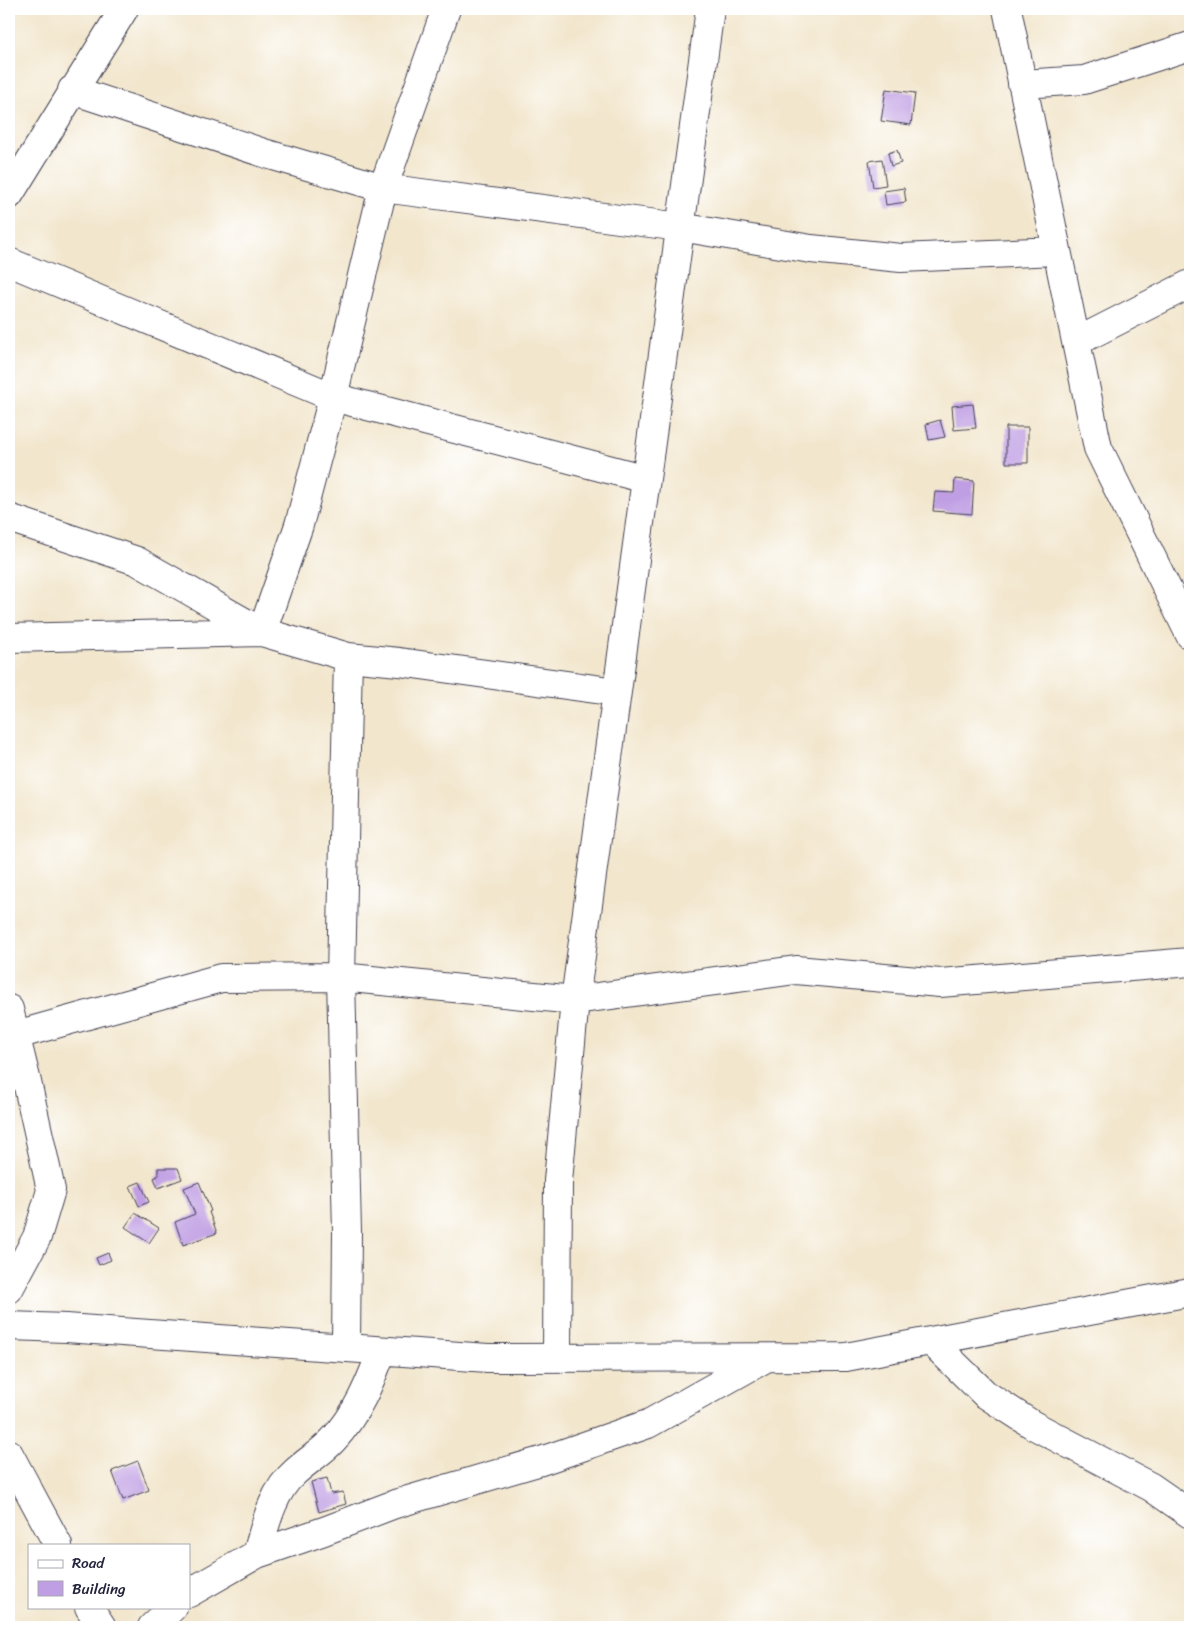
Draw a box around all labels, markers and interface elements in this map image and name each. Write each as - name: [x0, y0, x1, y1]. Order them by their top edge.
- legend: [28, 1544, 190, 1608]
- text: Road: [72, 1550, 105, 1576]
- text: Building: [72, 1576, 126, 1602]

